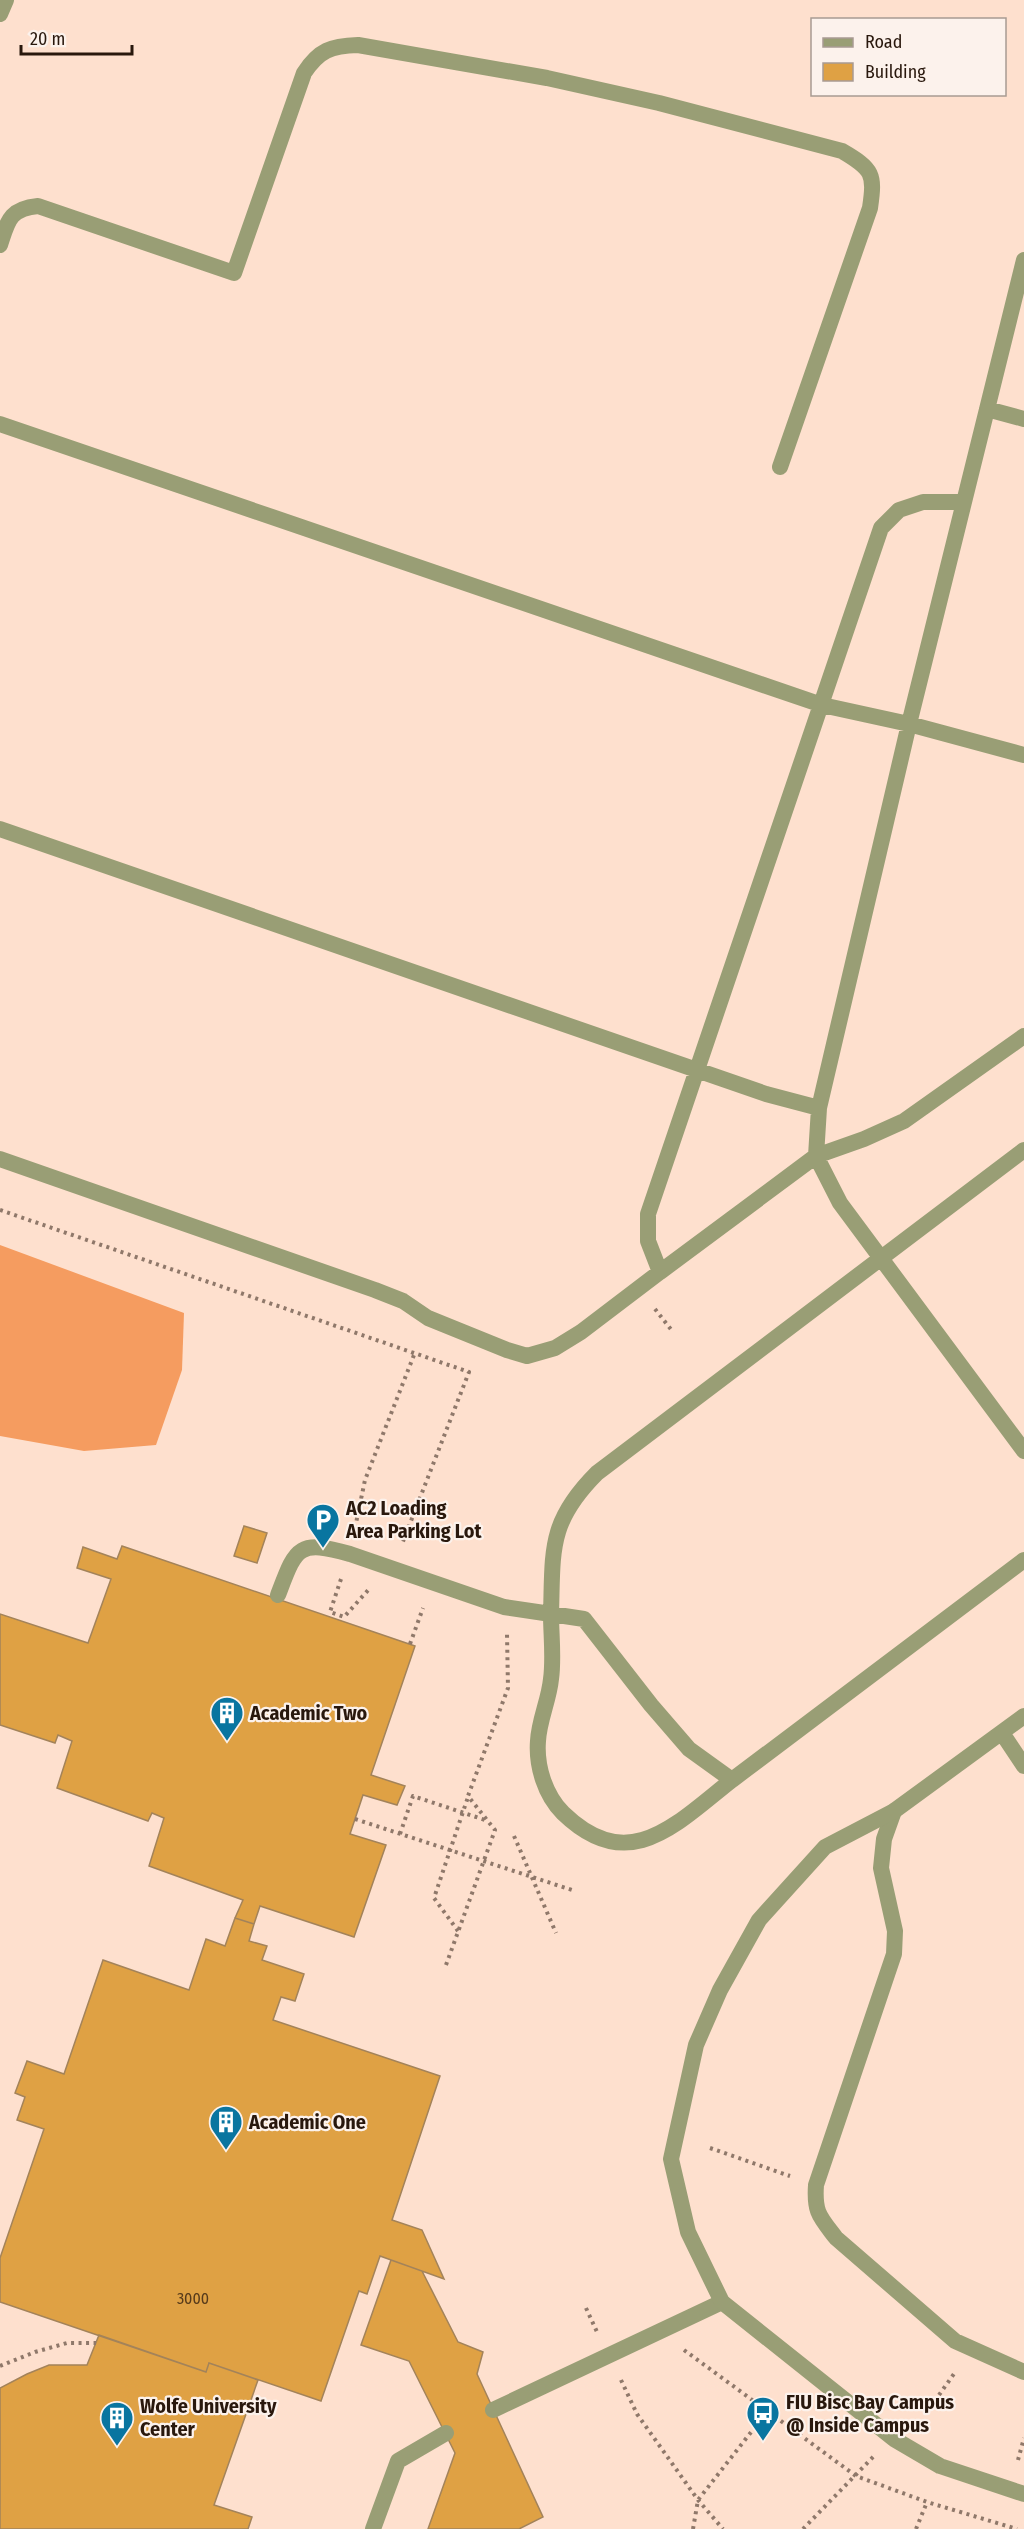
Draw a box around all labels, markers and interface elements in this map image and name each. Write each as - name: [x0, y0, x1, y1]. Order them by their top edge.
- scale bar: [21, 18, 132, 56]
- legend: [811, 18, 1006, 96]
- text: 20 m: [30, 28, 65, 50]
- text: Road: [865, 31, 902, 53]
- text: Building: [865, 61, 926, 83]
- place label: AC2 Loading Area Parking Lot: [345, 1496, 482, 1543]
- parking icon: AC2 Loading Area Parking Lot: [305, 1502, 341, 1549]
- building icon: Academic Two: [209, 1695, 245, 1742]
- place label: Academic Two: [249, 1701, 368, 1725]
- building icon: Academic One: [208, 2104, 244, 2151]
- place label: Academic One: [248, 2110, 366, 2134]
- house number: 3000: [177, 2289, 209, 2308]
- place label: FIU Bisc Bay Campus @ Inside Campus: [786, 2390, 954, 2437]
- place label: Wolfe University Center: [140, 2394, 277, 2441]
- bus stop icon: FIU Bisc Bay Campus @ Inside Campus: [745, 2395, 781, 2442]
- building icon: Wolfe University Center: [99, 2400, 135, 2447]

